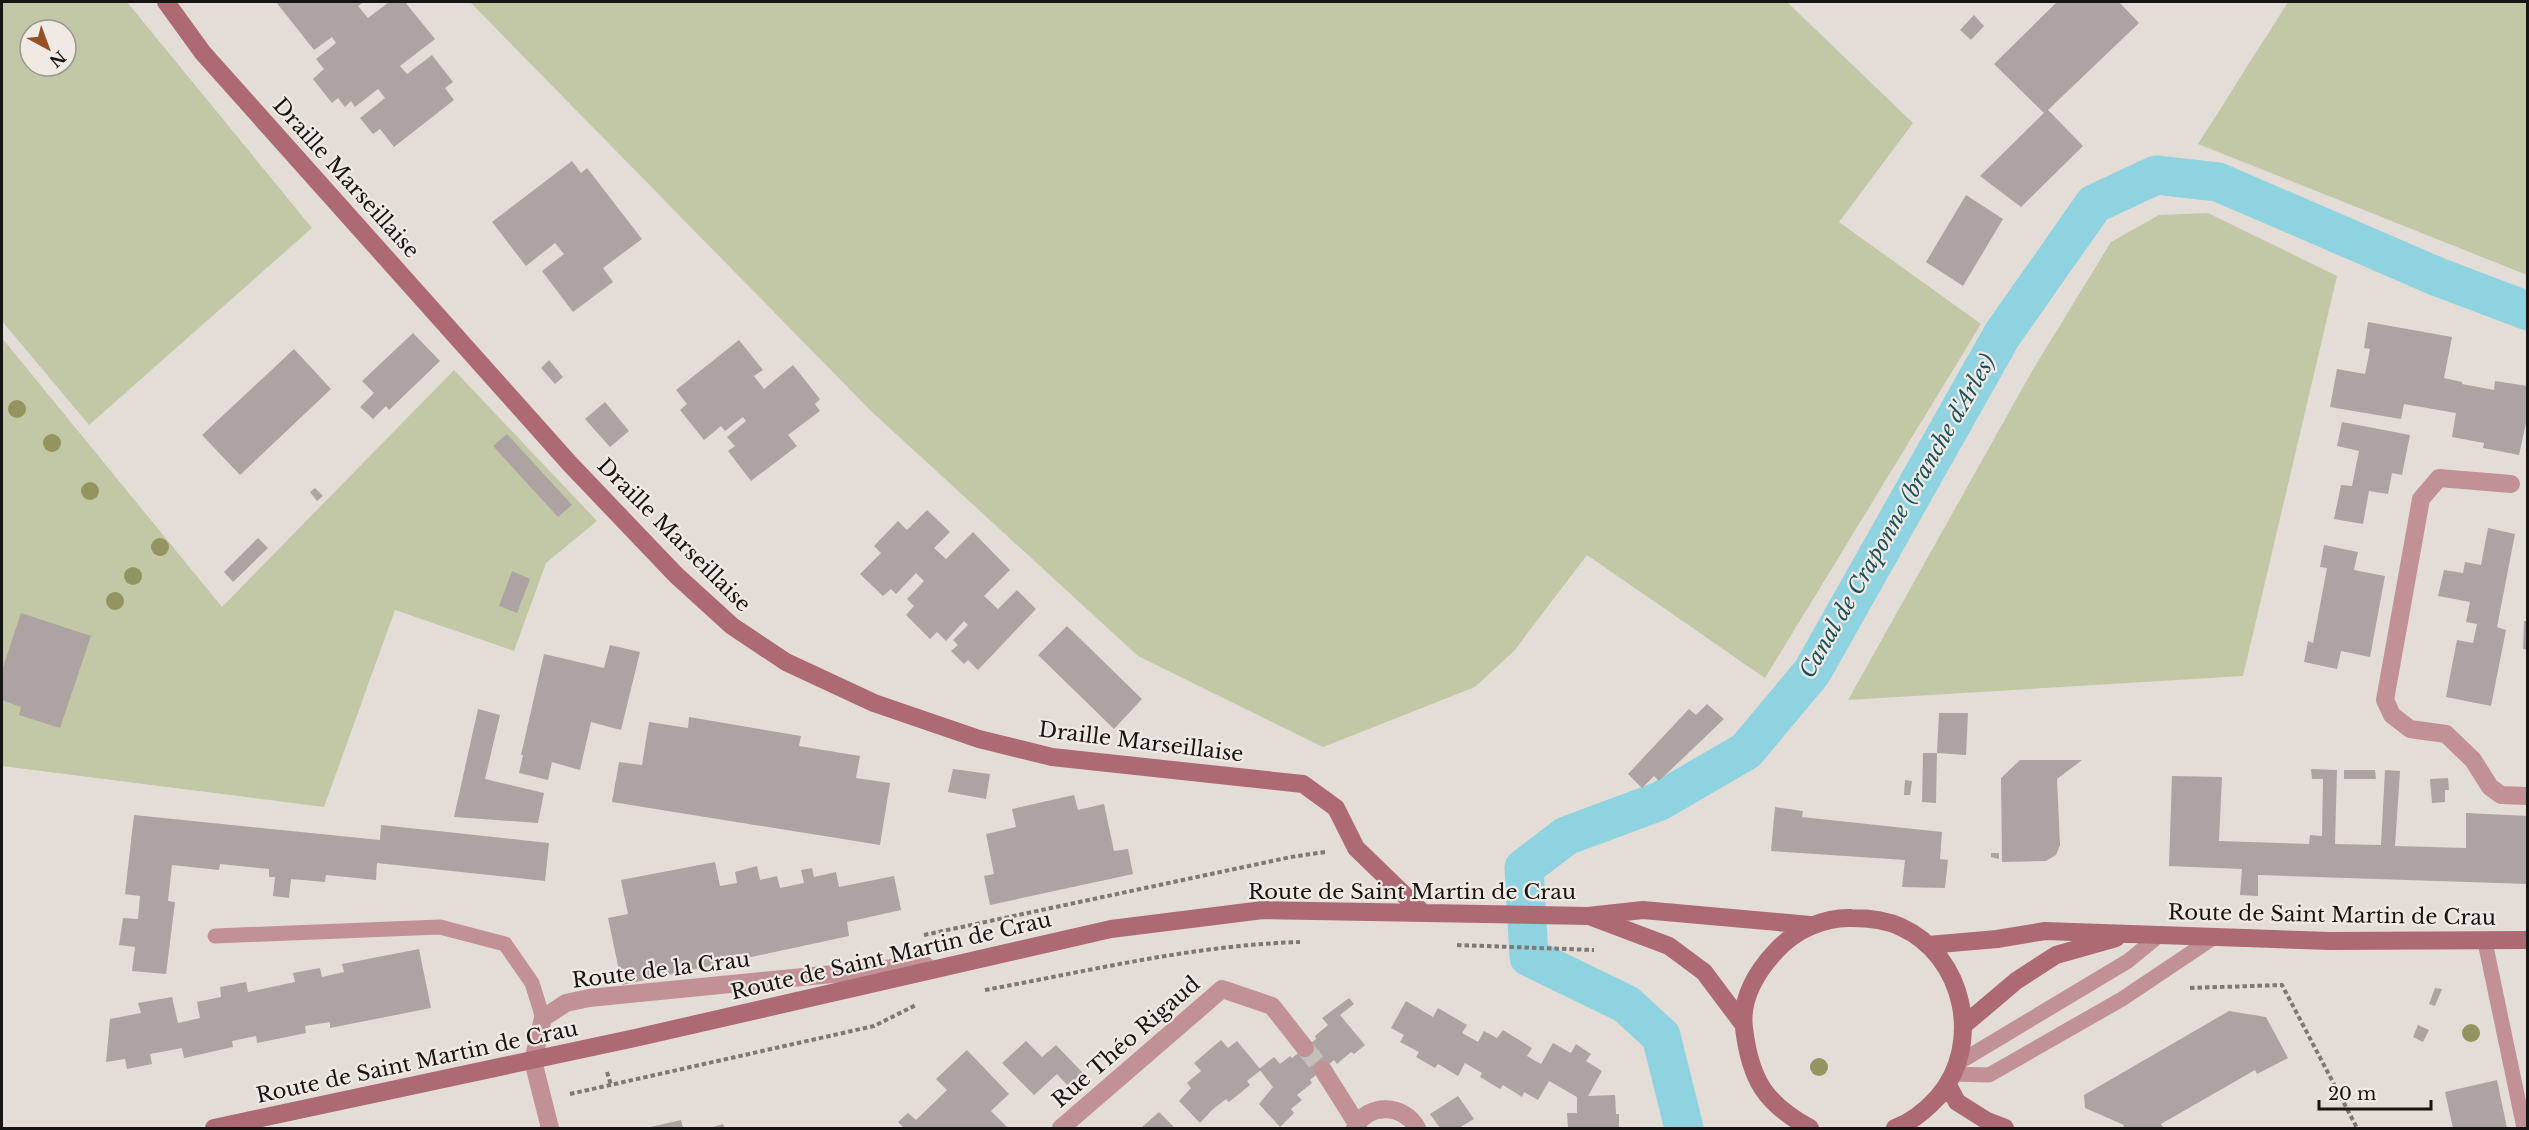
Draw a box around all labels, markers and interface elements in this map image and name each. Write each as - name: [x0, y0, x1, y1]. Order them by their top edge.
- north arrow: [18, 18, 78, 78]
- text: N: [46, 47, 70, 72]
- street label: Draille Marseillaise: [267, 93, 425, 263]
- water label: Canal de Craponne (branche d'Arles): [1793, 350, 2001, 683]
- street label: Draille Marseillaise: [592, 453, 756, 617]
- street label: Draille Marseillaise: [1037, 717, 1245, 767]
- street label: Route de Saint Martin de Crau: [1248, 879, 1576, 905]
- street label: Route de Saint Martin de Crau: [2168, 899, 2496, 931]
- street label: Route de Saint Martin de Crau: [728, 906, 1054, 1006]
- street label: Route de la Crau: [570, 946, 752, 994]
- street label: Rue Théo Rigaud: [1047, 971, 1205, 1113]
- street label: Route de Saint Martin de Crau: [254, 1015, 580, 1109]
- scale bar: [2319, 1073, 2432, 1111]
- text: 20 m: [2328, 1083, 2376, 1105]

